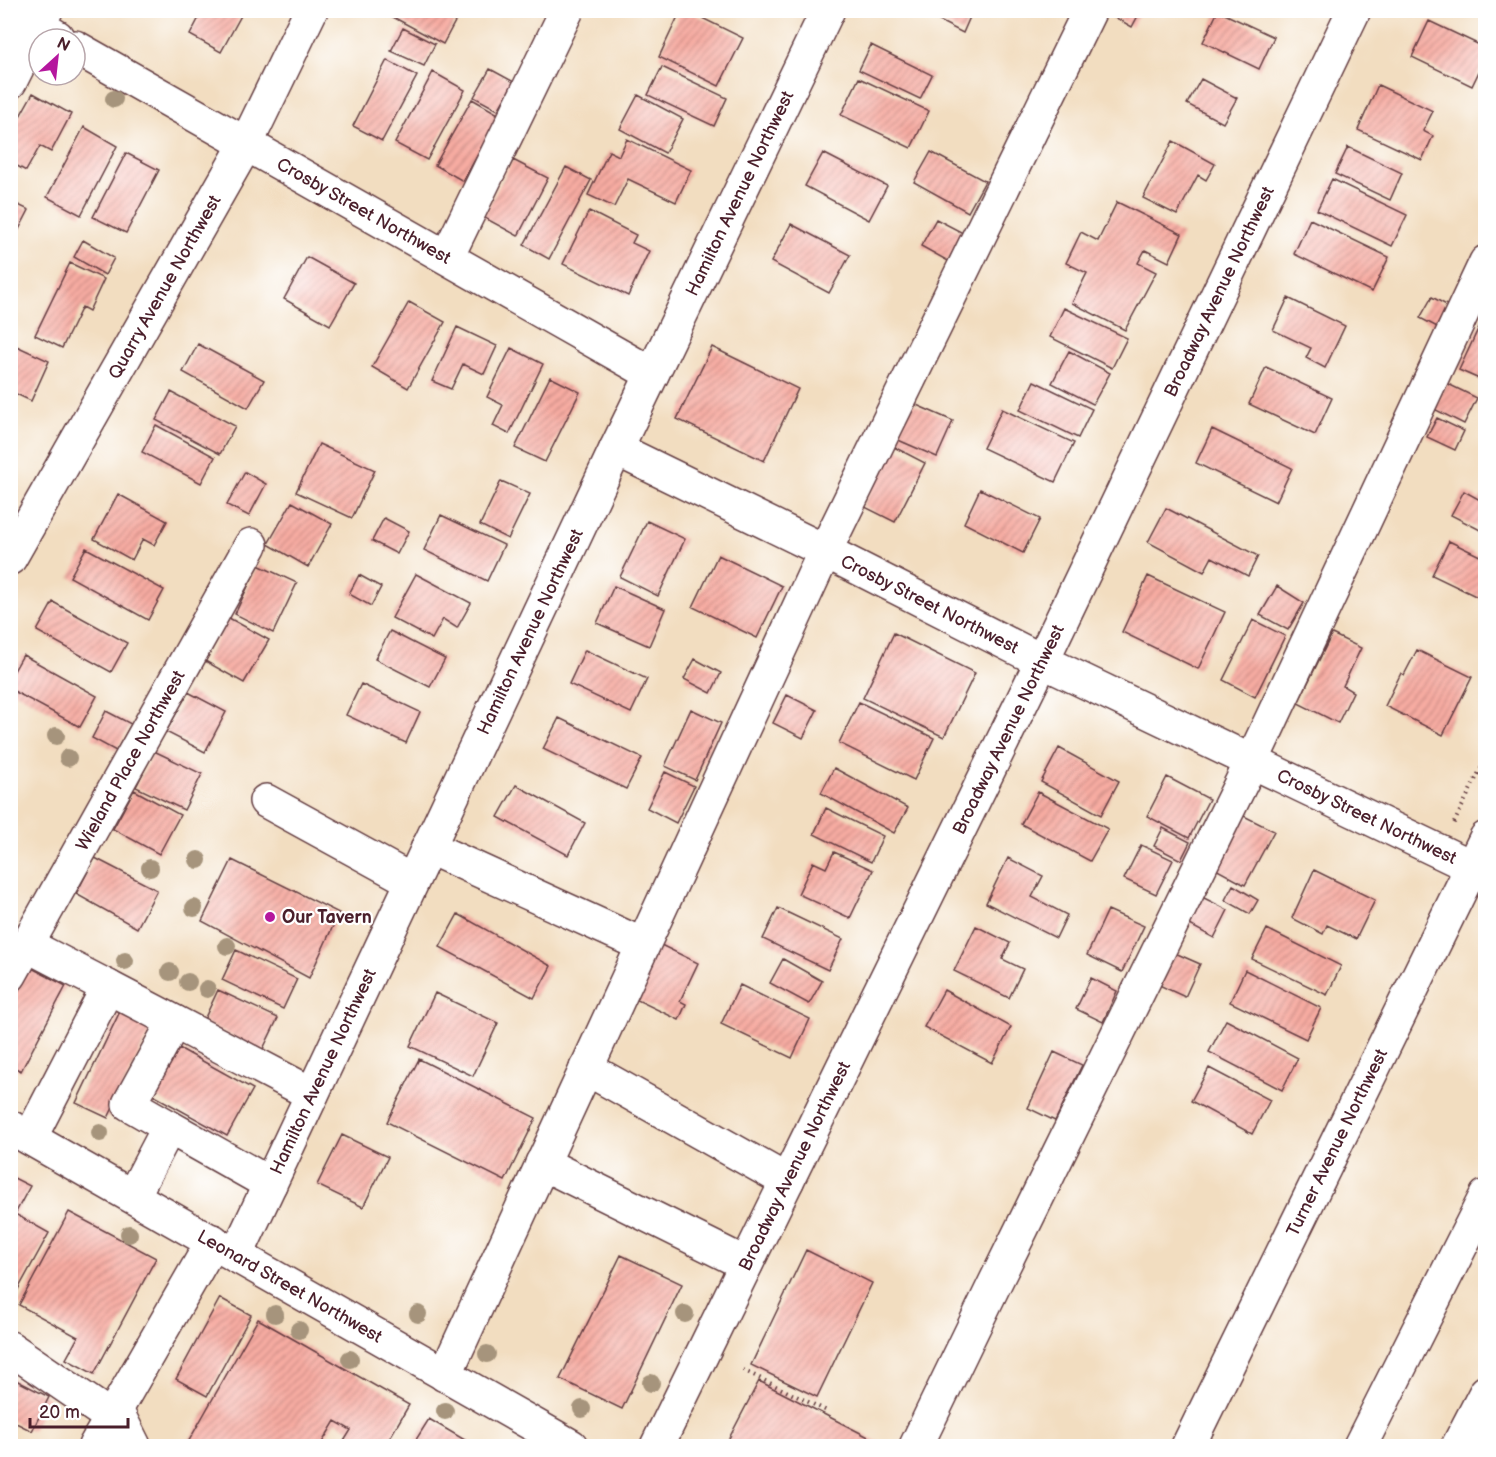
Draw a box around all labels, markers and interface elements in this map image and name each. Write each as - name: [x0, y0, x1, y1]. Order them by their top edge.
- north arrow: [27, 27, 87, 87]
- text: N: [53, 34, 73, 56]
- street label: Hamilton Avenue Northwest: [681, 87, 798, 299]
- street label: Crosby Street Northwest: [273, 153, 455, 269]
- street label: Broadway Avenue Northwest: [1160, 183, 1279, 400]
- street label: Quarry Avenue Northwest: [104, 191, 225, 383]
- street label: Hamilton Avenue Northwest: [473, 525, 588, 738]
- street label: Crosby Street Northwest: [837, 550, 1023, 658]
- street label: Broadway Avenue Northwest: [948, 621, 1069, 838]
- street label: Wieland Place Northwest: [71, 666, 189, 854]
- street label: Crosby Street Northwest: [1274, 765, 1460, 869]
- place label: Our Tavern: [282, 907, 372, 928]
- marker: Our Tavern: [263, 910, 277, 924]
- street label: Hamilton Avenue Northwest: [265, 965, 381, 1178]
- street label: Turner Avenue Northwest: [1282, 1045, 1392, 1240]
- street label: Broadway Avenue Northwest: [734, 1057, 855, 1274]
- street label: Leonard Street Northwest: [194, 1225, 386, 1347]
- scale bar: [30, 1391, 128, 1429]
- text: 20 m: [39, 1402, 80, 1423]

